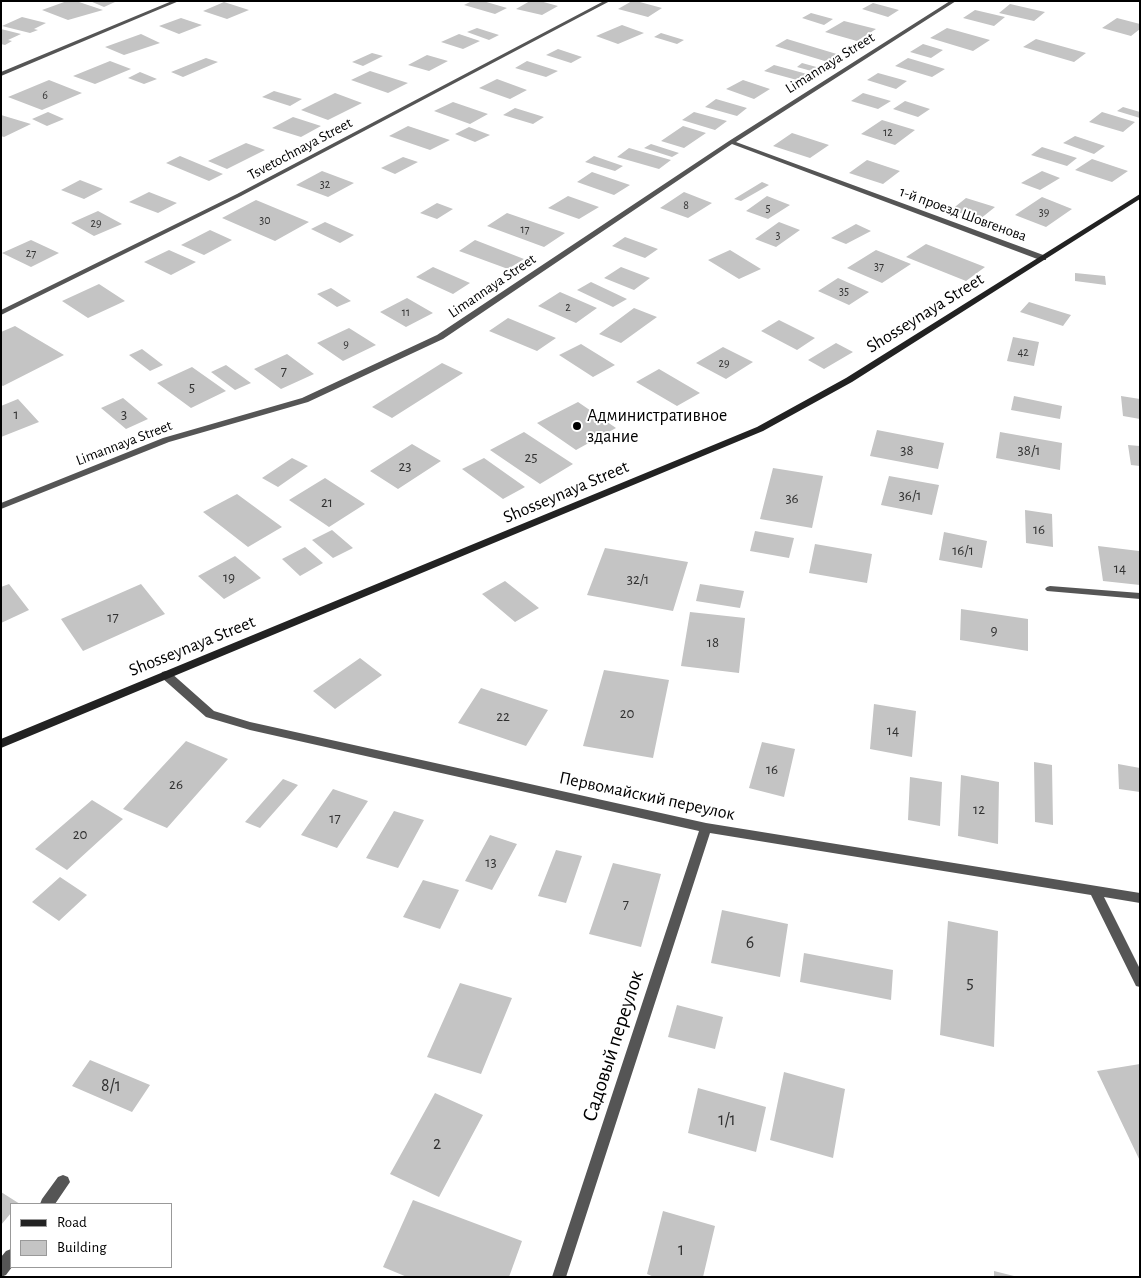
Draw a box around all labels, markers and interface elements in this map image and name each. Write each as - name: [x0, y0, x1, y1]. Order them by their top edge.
- street label: Limannaya Street: [782, 28, 878, 98]
- house number: 6: [42, 88, 48, 102]
- street label: Tsvetochnaya Street: [245, 114, 355, 184]
- house number: 12: [883, 125, 893, 139]
- house number: 32: [320, 177, 330, 191]
- street label: 1-й проезд Шовгенова: [897, 183, 1029, 245]
- house number: 8: [683, 198, 689, 212]
- house number: 5: [765, 201, 771, 215]
- house number: 39: [1039, 205, 1049, 219]
- house number: 30: [259, 213, 271, 227]
- house number: 29: [90, 216, 102, 230]
- house number: 17: [520, 222, 530, 236]
- house number: 3: [776, 228, 780, 242]
- house number: 27: [26, 246, 36, 260]
- street label: Limannaya Street: [445, 250, 539, 322]
- house number: 37: [874, 259, 884, 273]
- street label: Shosseynaya Street: [862, 268, 988, 358]
- house number: 35: [839, 284, 849, 298]
- house number: 2: [565, 300, 571, 314]
- house number: 11: [402, 305, 410, 319]
- house number: 9: [343, 337, 349, 351]
- house number: 42: [1017, 345, 1029, 359]
- house number: 29: [718, 356, 730, 370]
- house number: 7: [281, 362, 287, 380]
- house number: 5: [189, 378, 195, 396]
- house number: 1: [13, 405, 19, 423]
- house number: 3: [121, 405, 127, 423]
- place label: Административное здание: [587, 405, 727, 448]
- street label: Limannaya Street: [73, 416, 175, 470]
- marker: Административное здание: [571, 420, 583, 432]
- house number: 38: [900, 441, 914, 459]
- house number: 38/1: [1018, 441, 1040, 459]
- house number: 25: [524, 448, 538, 466]
- street label: Shosseynaya Street: [500, 456, 632, 528]
- house number: 23: [398, 457, 412, 475]
- house number: 36/1: [899, 486, 921, 504]
- house number: 36: [785, 489, 799, 507]
- house number: 21: [321, 493, 333, 511]
- house number: 16: [1033, 520, 1045, 538]
- house number: 16/1: [952, 541, 974, 559]
- house number: 14: [1114, 559, 1126, 577]
- house number: 19: [223, 568, 235, 586]
- house number: 32/1: [627, 570, 649, 588]
- house number: 17: [107, 608, 119, 626]
- street label: Shosseynaya Street: [126, 611, 258, 681]
- house number: 9: [990, 621, 998, 639]
- house number: 18: [707, 633, 719, 651]
- house number: 20: [620, 704, 634, 722]
- house number: 22: [496, 707, 510, 725]
- house number: 14: [887, 721, 899, 739]
- house number: 16: [766, 760, 778, 778]
- street label: Первомайский переулок: [557, 767, 737, 825]
- house number: 26: [169, 775, 183, 793]
- house number: 12: [973, 800, 985, 818]
- house number: 17: [329, 809, 341, 827]
- house number: 20: [73, 825, 87, 843]
- house number: 13: [485, 853, 497, 871]
- house number: 7: [623, 895, 629, 913]
- house number: 6: [746, 932, 754, 954]
- street label: Садовый переулок: [577, 967, 649, 1125]
- house number: 5: [966, 972, 974, 994]
- house number: 8/1: [101, 1075, 121, 1097]
- house number: 1/1: [718, 1109, 736, 1131]
- house number: 2: [433, 1133, 441, 1155]
- legend: [10, 1203, 172, 1268]
- text: Road: [57, 1215, 87, 1230]
- house number: 1: [678, 1239, 684, 1261]
- text: Building: [57, 1240, 107, 1255]

